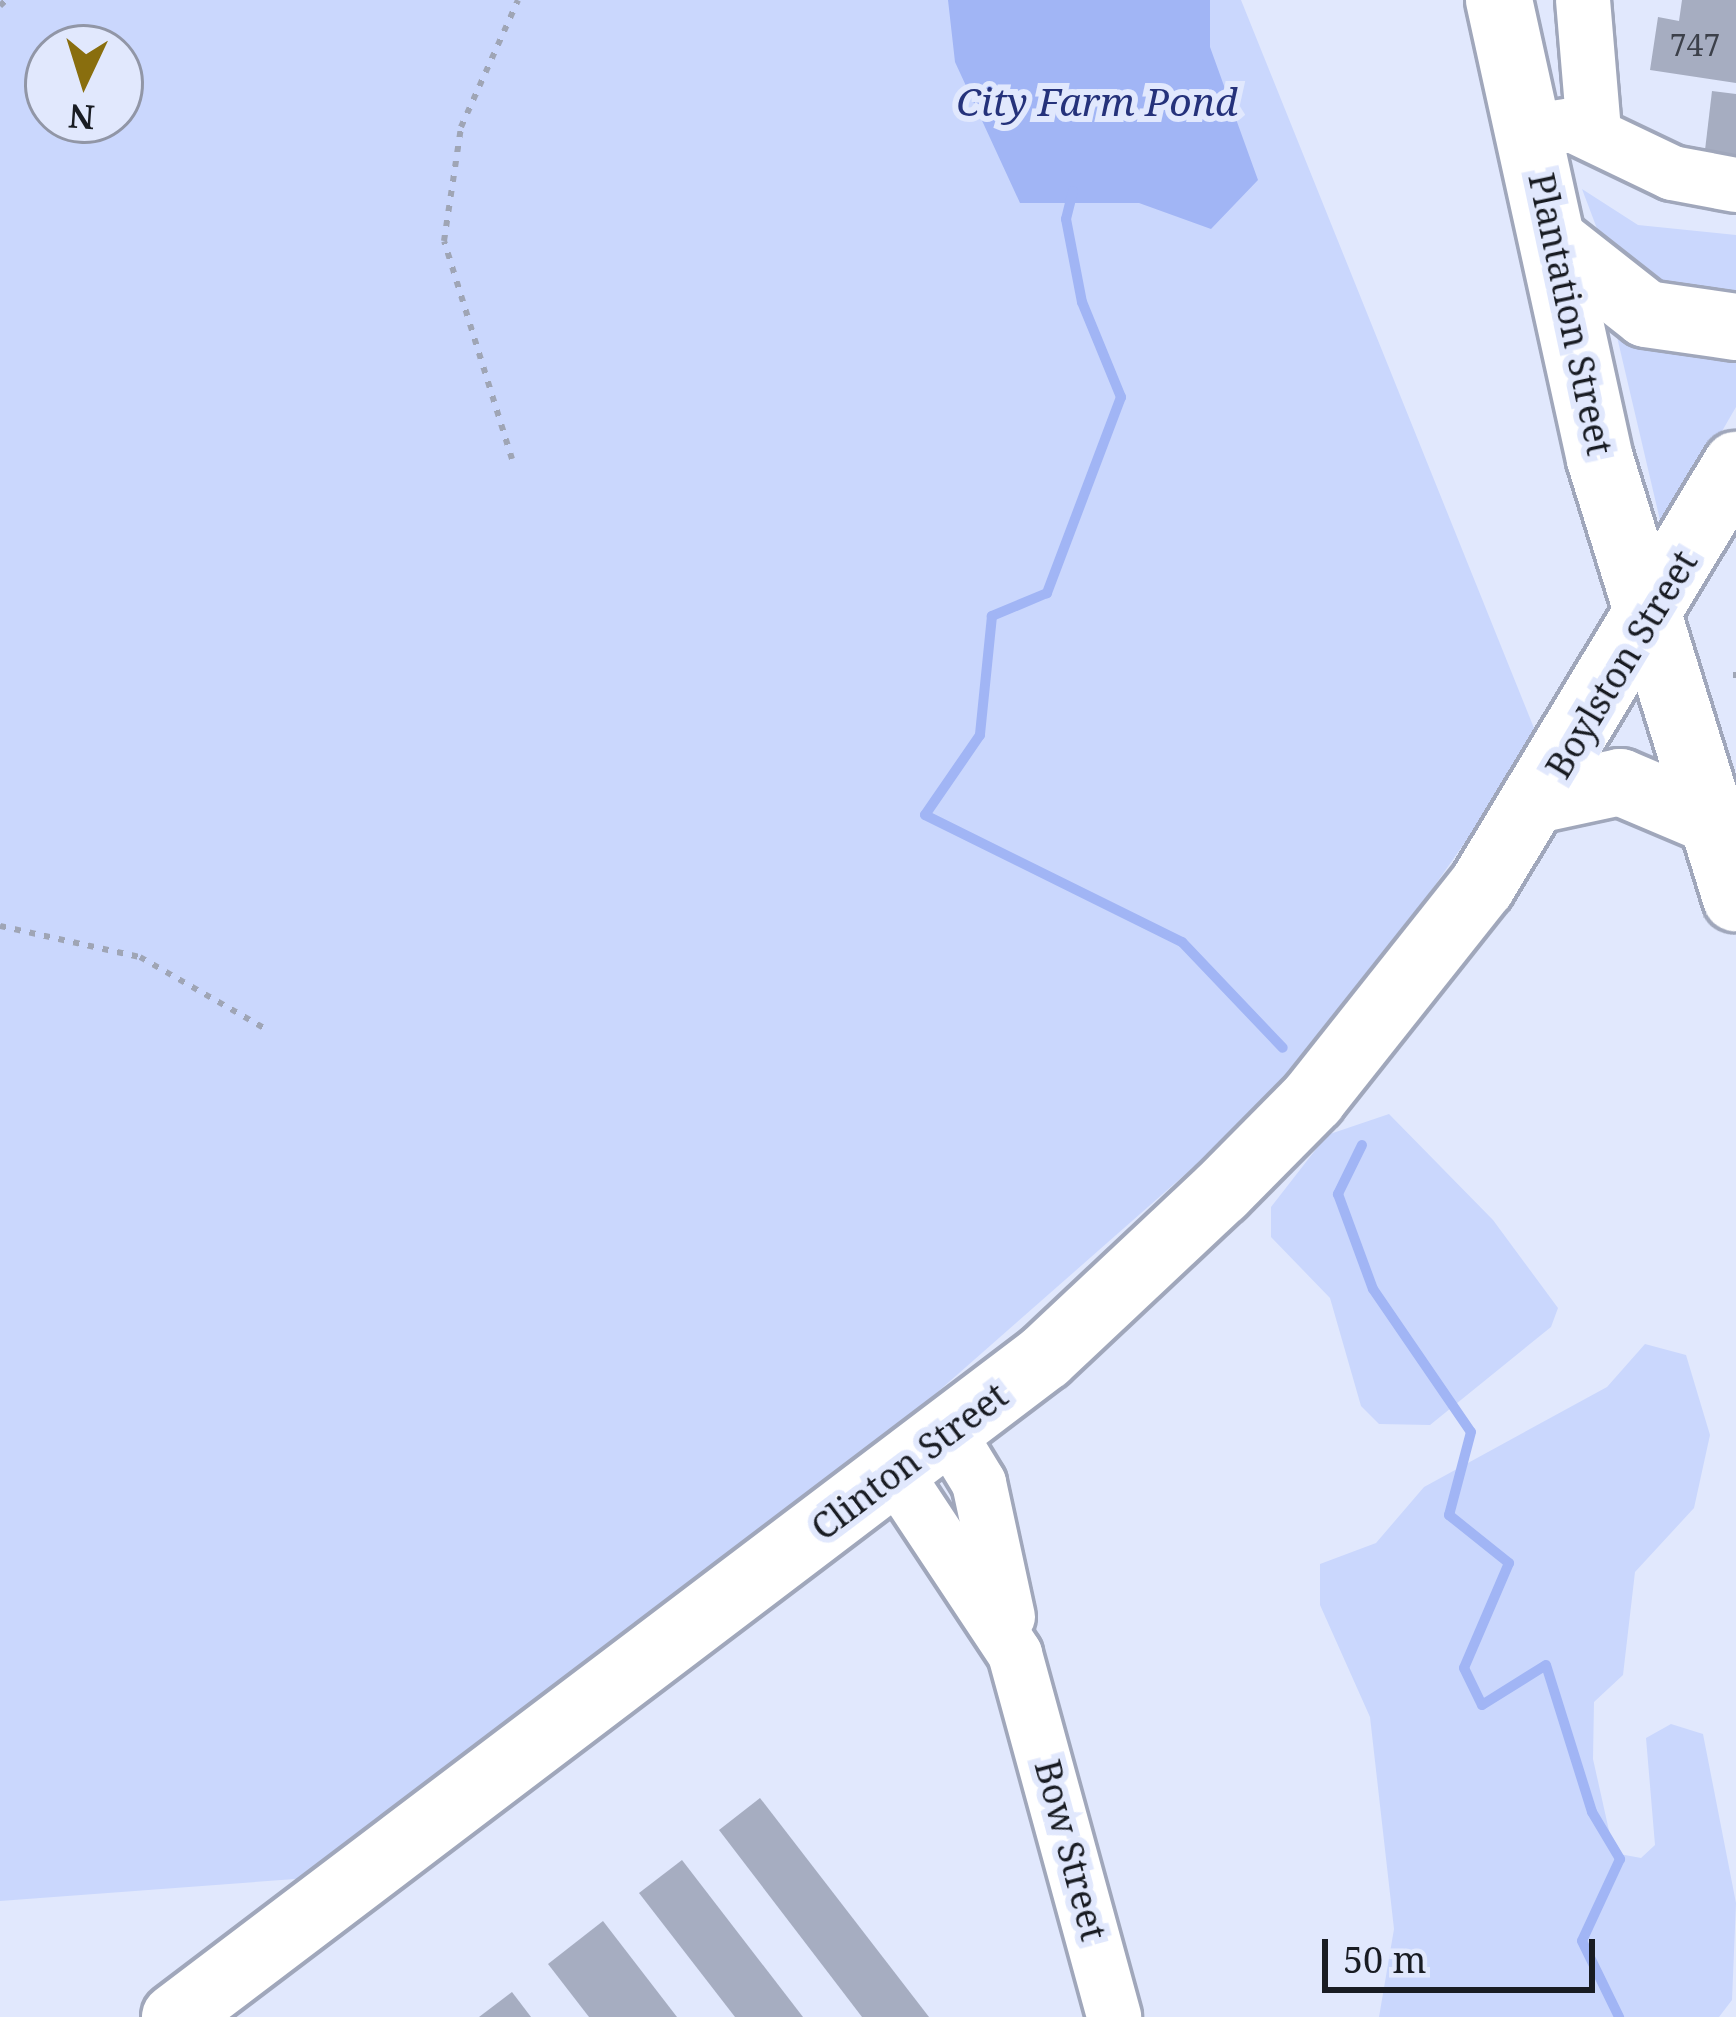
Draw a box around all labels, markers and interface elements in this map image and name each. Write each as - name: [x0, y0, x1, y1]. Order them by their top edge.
- north arrow: [24, 24, 144, 144]
- house number: 747: [1670, 27, 1720, 63]
- water label: City Farm Pond: [956, 78, 1238, 124]
- text: N: [67, 94, 96, 141]
- street label: Plantation Street: [1520, 169, 1622, 459]
- street label: Boylston Street: [1536, 542, 1706, 786]
- street label: Clinton Street: [802, 1373, 1016, 1549]
- street label: Bow Street: [1026, 1755, 1116, 1945]
- scale bar: [1328, 1915, 1601, 1989]
- text: 50 m: [1343, 1935, 1427, 1984]

